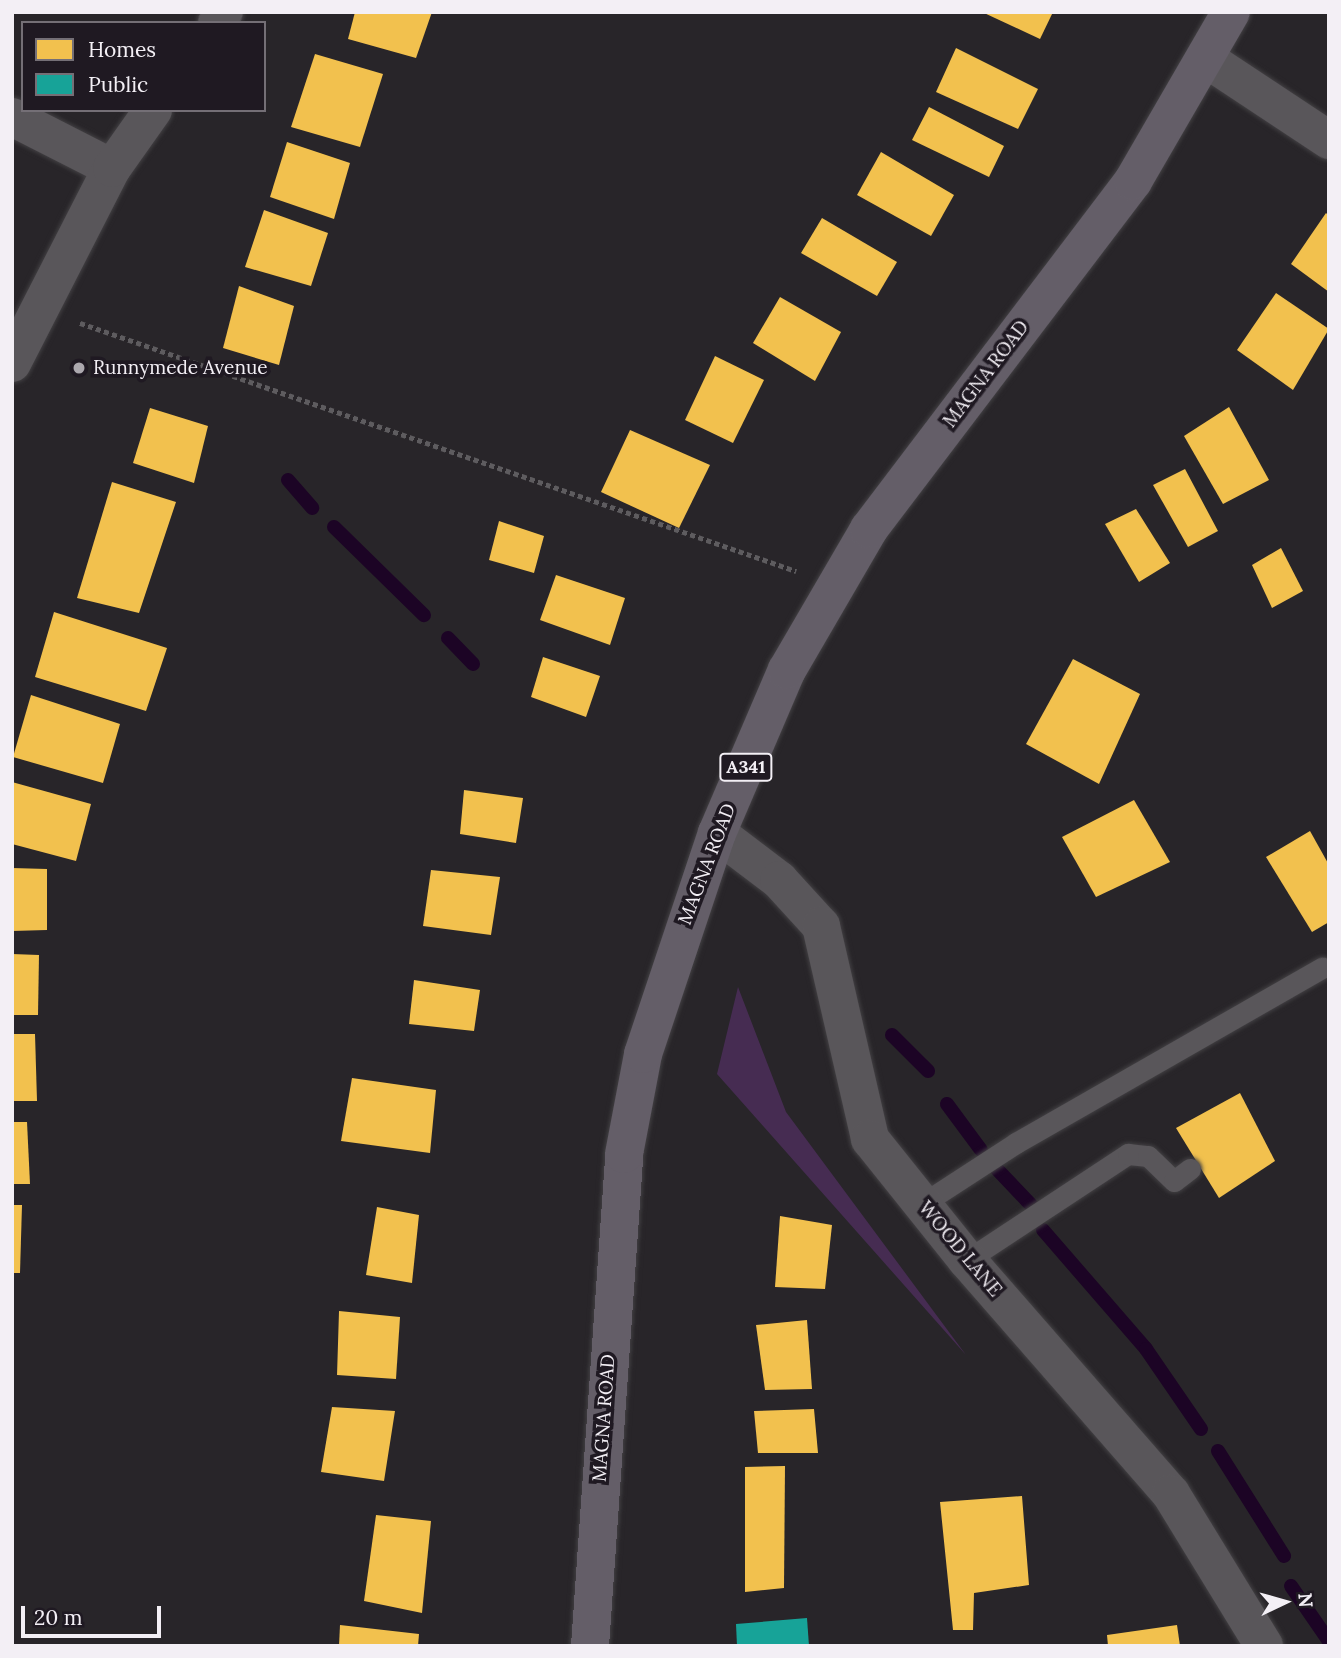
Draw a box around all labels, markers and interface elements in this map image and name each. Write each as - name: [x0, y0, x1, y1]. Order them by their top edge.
- legend: [21, 21, 266, 112]
- text: Homes: [88, 36, 156, 63]
- text: Public: [88, 71, 148, 98]
- street label: MAGNA ROAD: [938, 316, 1034, 432]
- place label: Runnymede Avenue: [93, 357, 268, 379]
- marker: Runnymede Avenue: [71, 360, 87, 376]
- road number: A341: [718, 752, 774, 782]
- street label: MAGNA ROAD: [673, 800, 741, 928]
- street label: WOOD LANE: [914, 1197, 1006, 1301]
- street label: MAGNA ROAD: [588, 1353, 620, 1483]
- north arrow: [1250, 1567, 1320, 1637]
- scale bar: [24, 1592, 164, 1636]
- text: N: [1293, 1592, 1319, 1609]
- text: 20 m: [34, 1604, 83, 1631]

